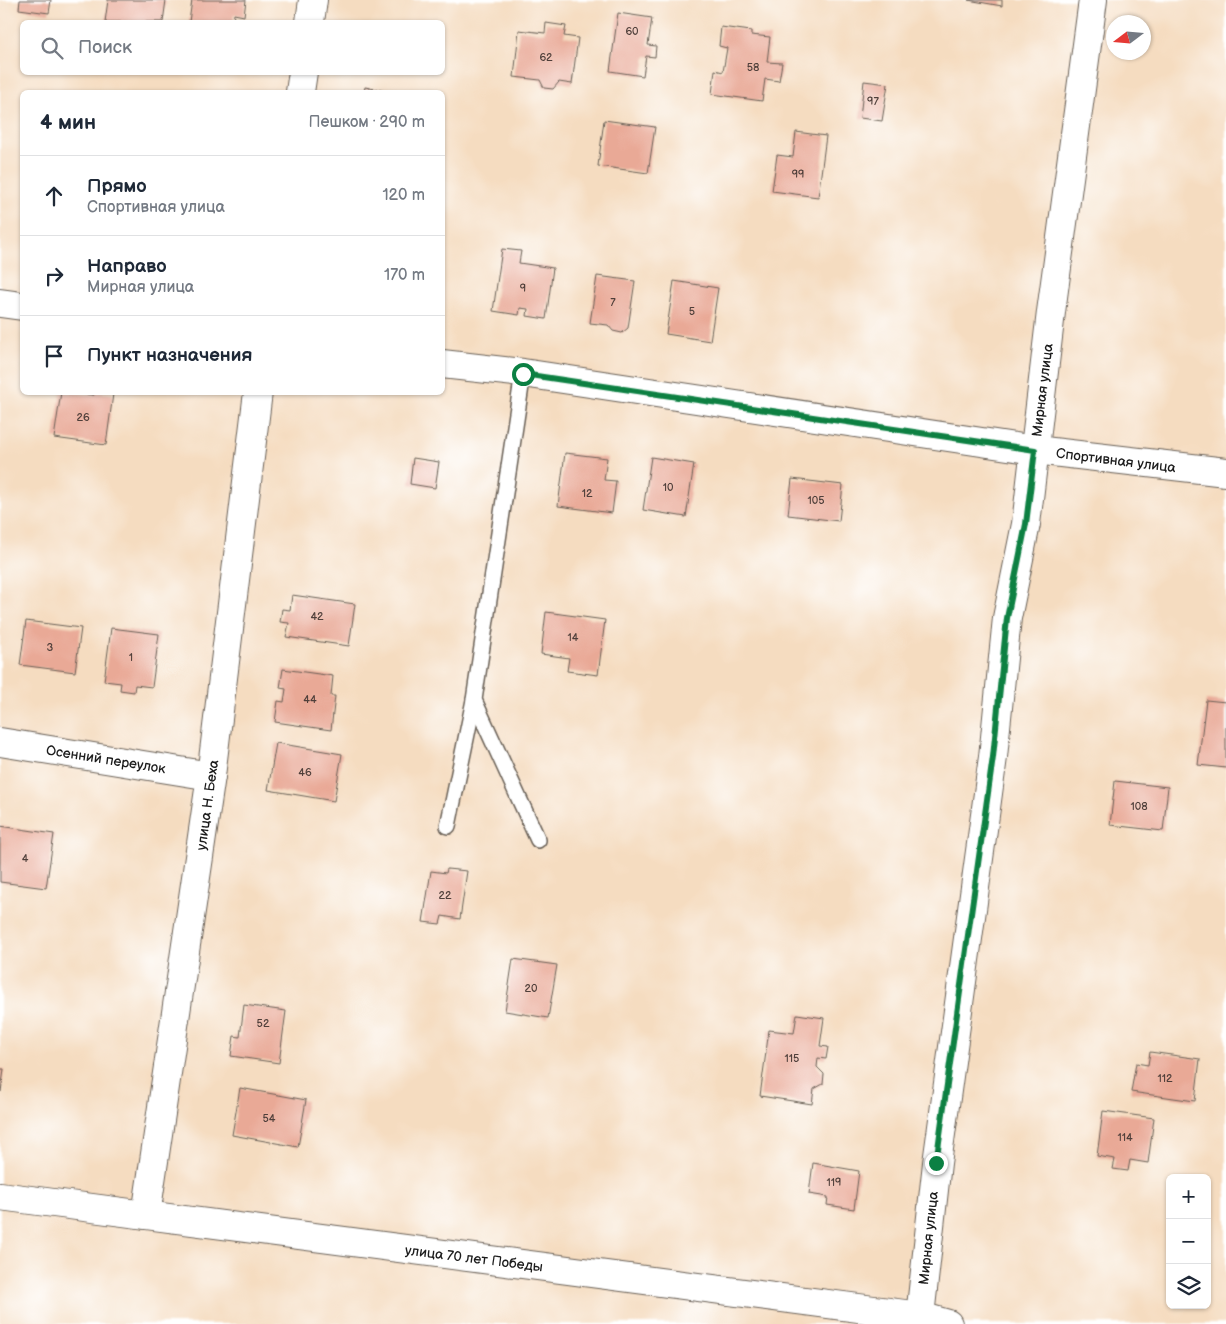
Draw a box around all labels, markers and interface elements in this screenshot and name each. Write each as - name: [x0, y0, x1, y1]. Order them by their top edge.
- north arrow: [1106, 15, 1151, 60]
- search box: [20, 20, 445, 75]
- house number: 60: [625, 25, 639, 38]
- icon: search: [38, 34, 66, 62]
- text: Поиск: [78, 36, 132, 59]
- house number: 62: [539, 51, 553, 64]
- house number: 58: [747, 61, 759, 74]
- house number: 97: [867, 95, 879, 108]
- text: 4 мин: [40, 110, 96, 135]
- text: Пешком · 290 m: [309, 113, 425, 132]
- house number: 99: [792, 168, 804, 181]
- text: Прямо: [87, 175, 147, 198]
- icon: ahead: [40, 182, 68, 210]
- text: 120 m: [382, 186, 425, 205]
- text: Спортивная улица: [87, 198, 225, 217]
- text: Направо: [87, 255, 167, 278]
- icon: right: [40, 262, 68, 290]
- text: 170 m: [384, 266, 425, 285]
- text: Мирная улица: [87, 278, 194, 297]
- house number: 9: [520, 282, 526, 295]
- house number: 7: [610, 296, 616, 309]
- house number: 5: [689, 305, 695, 318]
- icon: arrive: [40, 342, 68, 370]
- street label: Мирная улица: [1028, 342, 1057, 438]
- text: Пункт назначения: [87, 344, 252, 367]
- route start: [512, 363, 535, 386]
- house number: 26: [76, 411, 90, 424]
- street label: Спортивная улица: [1055, 445, 1178, 476]
- house number: 10: [663, 481, 674, 494]
- house number: 12: [582, 487, 593, 500]
- house number: 105: [807, 494, 825, 507]
- house number: 42: [310, 610, 324, 623]
- house number: 14: [568, 631, 579, 644]
- house number: 3: [47, 641, 54, 654]
- house number: 1: [129, 651, 133, 664]
- house number: 44: [303, 693, 317, 706]
- street label: Осенний переулок: [45, 742, 168, 777]
- street label: улица Н. Беха: [193, 758, 222, 852]
- house number: 46: [298, 766, 312, 779]
- house number: 108: [1130, 800, 1148, 813]
- house number: 4: [22, 852, 29, 865]
- house number: 22: [439, 889, 452, 902]
- house number: 20: [525, 982, 538, 995]
- house number: 52: [257, 1017, 270, 1030]
- house number: 115: [785, 1052, 799, 1065]
- house number: 112: [1157, 1072, 1173, 1085]
- house number: 54: [262, 1112, 276, 1125]
- house number: 114: [1117, 1131, 1133, 1144]
- route end: [925, 1152, 948, 1175]
- map controls: [1166, 1174, 1211, 1309]
- button: +: [1166, 1174, 1211, 1219]
- house number: 119: [827, 1176, 841, 1189]
- street label: Мирная улица: [915, 1190, 942, 1286]
- button: −: [1166, 1219, 1211, 1264]
- street label: улица 70 лет Победы: [404, 1242, 544, 1275]
- button: layers: [1166, 1264, 1211, 1309]

